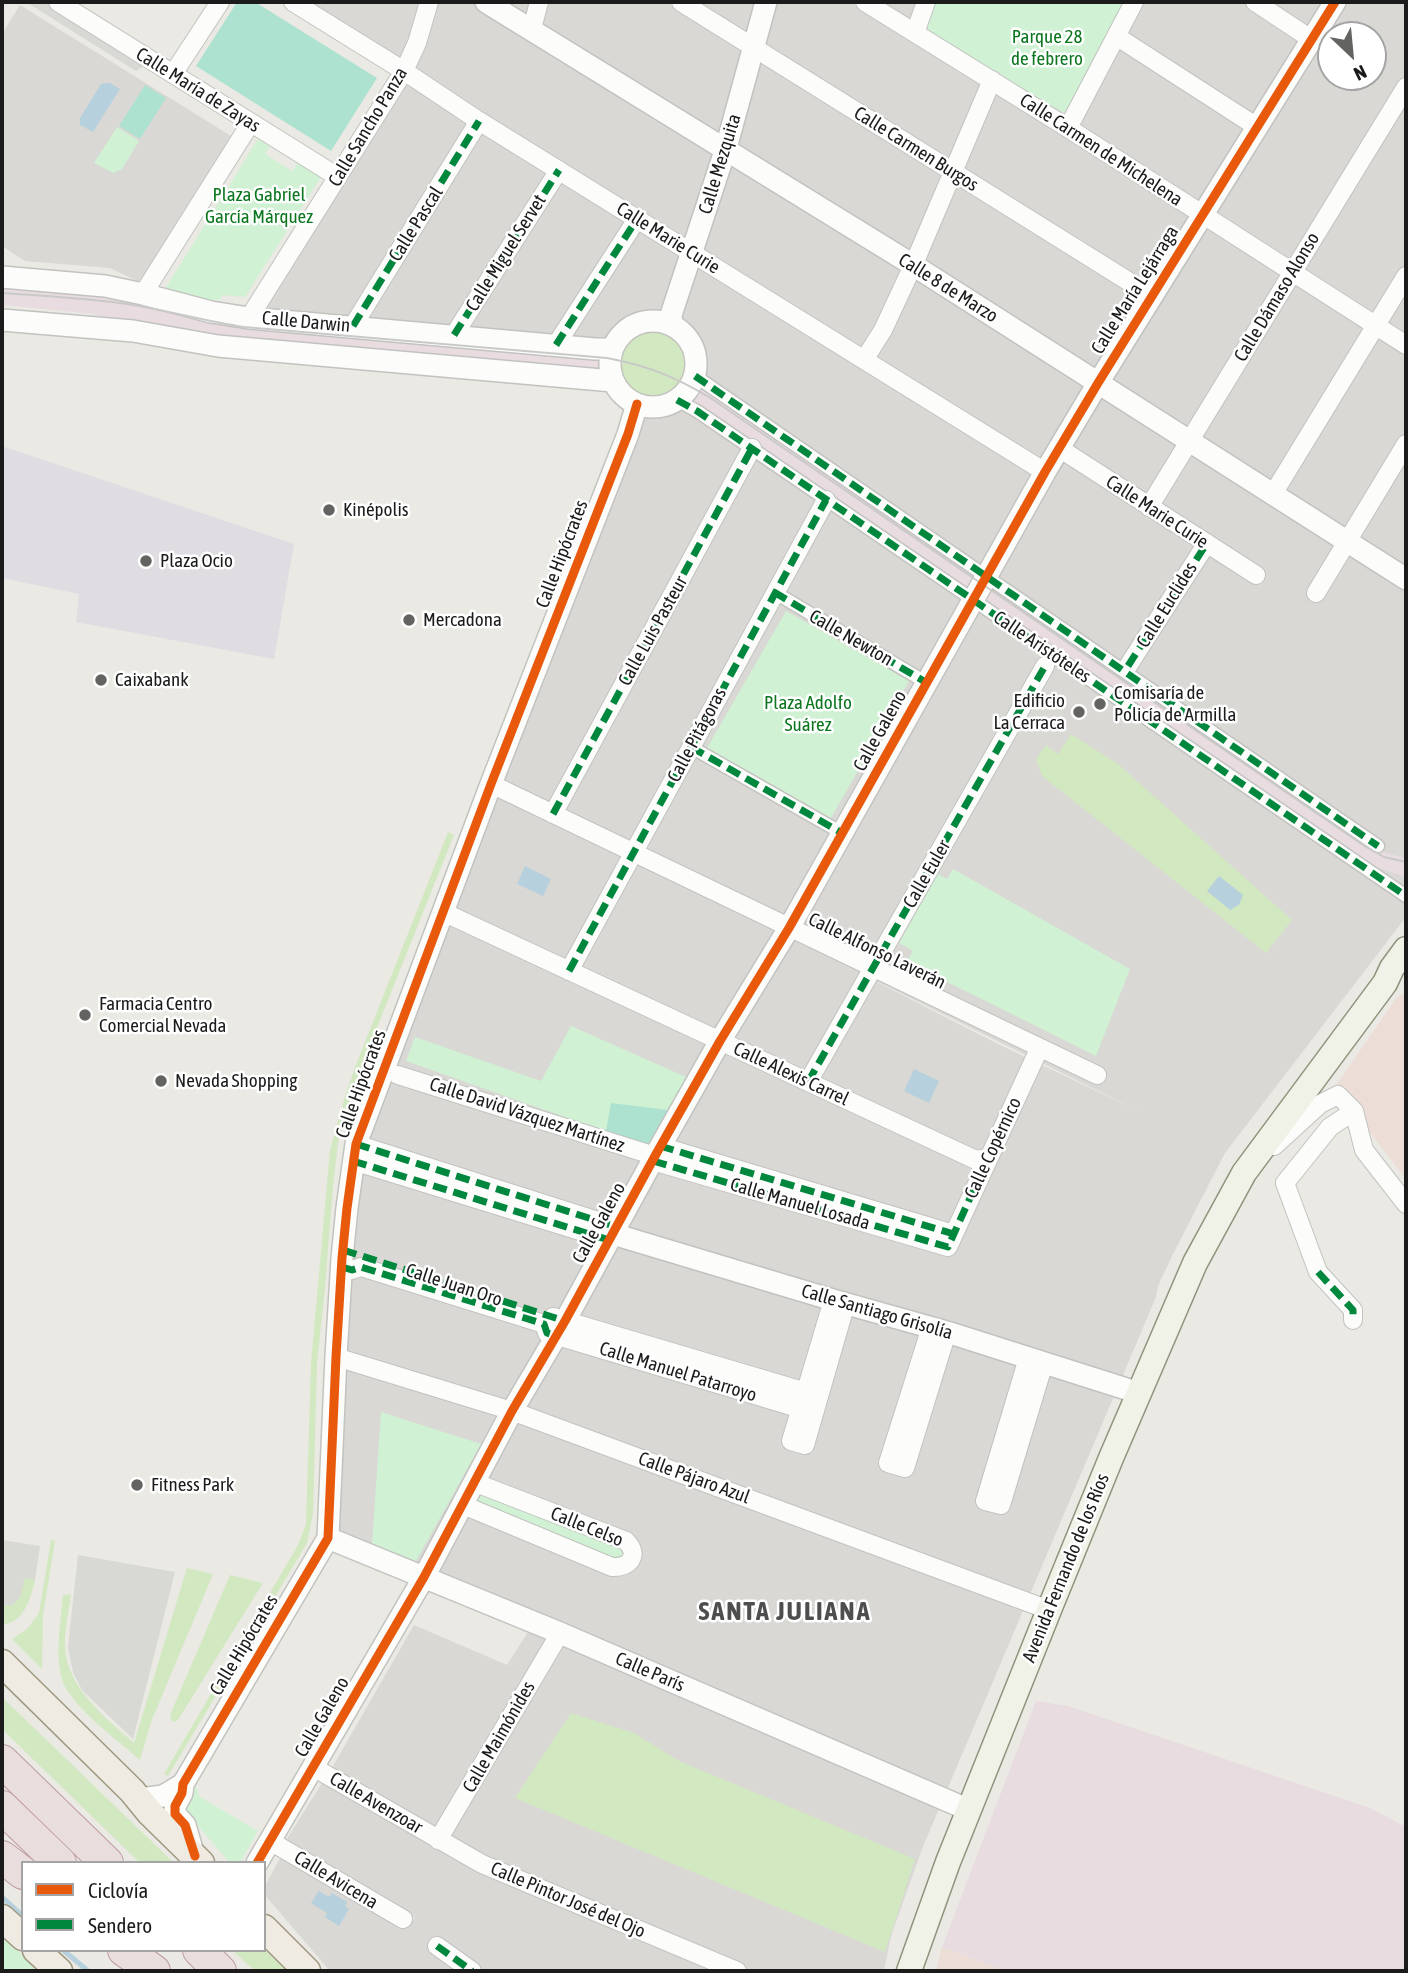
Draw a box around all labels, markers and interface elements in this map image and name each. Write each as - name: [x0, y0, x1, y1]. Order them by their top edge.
- north arrow: [1317, 21, 1387, 91]
- park label: Parque 28 de febrero: [1011, 26, 1083, 70]
- street label: Calle María de Zayas: [132, 43, 264, 137]
- text: N: [1350, 61, 1370, 85]
- street label: Calle Sancho Panza: [323, 63, 413, 191]
- street label: Calle Carmen de Michelena: [1015, 89, 1187, 211]
- street label: Calle Carmen Burgos: [850, 102, 982, 196]
- street label: Calle Mezquita: [694, 111, 746, 217]
- street label: Calle Pascal: [384, 182, 448, 266]
- park label: Plaza Gabriel García Márquez: [205, 184, 313, 228]
- street label: Calle Miguel Servet: [461, 190, 551, 316]
- street label: Calle Marie Curie: [612, 197, 724, 279]
- street label: Calle María Lejárraga: [1086, 222, 1184, 358]
- street label: Calle Dámaso Alonso: [1229, 228, 1325, 366]
- street label: Calle 8 de Marzo: [894, 248, 1002, 328]
- street label: Calle Darwin: [261, 307, 351, 337]
- street label: Calle Marie Curie: [1101, 470, 1213, 554]
- street label: Calle Hipócrates: [531, 497, 593, 611]
- place label: Kinépolis: [343, 499, 409, 521]
- marker: Kinépolis: [321, 502, 337, 518]
- place label: Plaza Ocio: [160, 550, 233, 572]
- marker: Plaza Ocio: [138, 553, 154, 569]
- street label: Calle Euclides: [1132, 558, 1202, 652]
- street label: Calle Luis Pasteur: [613, 572, 693, 690]
- street label: Calle Newton: [805, 605, 897, 671]
- street label: Calle Aristóteles: [989, 606, 1095, 688]
- place label: Mercadona: [423, 609, 502, 631]
- marker: Mercadona: [401, 612, 417, 628]
- place label: Caixabank: [115, 669, 189, 691]
- marker: Caixabank: [93, 672, 109, 688]
- place label: Comisaría de Policía de Armilla: [1114, 682, 1236, 726]
- street label: Calle Pitágoras: [663, 684, 731, 786]
- street label: Calle Galeno: [848, 687, 912, 775]
- place label: Edificio La Cerraca: [994, 690, 1065, 734]
- park label: Plaza Adolfo Suárez: [764, 692, 852, 736]
- marker: Comisaría de Policía de Armilla: [1092, 696, 1108, 712]
- marker: Edificio La Cerraca: [1071, 704, 1087, 720]
- street label: Calle Euler: [898, 836, 956, 912]
- street label: Calle Alfonso Laverán: [805, 908, 949, 994]
- place label: Farmacia Centro Comercial Nevada: [99, 993, 226, 1037]
- marker: Farmacia Centro Comercial Nevada: [77, 1007, 93, 1023]
- street label: Calle Hipócrates: [331, 1027, 391, 1141]
- street label: Calle Alexis Carrel: [730, 1037, 852, 1111]
- place label: Nevada Shopping: [175, 1070, 297, 1092]
- marker: Nevada Shopping: [153, 1073, 169, 1089]
- street label: Calle David Vázquez Martínez: [427, 1073, 627, 1157]
- street label: Calle Copérnico: [960, 1094, 1026, 1202]
- street label: Calle Manuel Losada: [727, 1173, 873, 1235]
- street label: Calle Galeno: [567, 1179, 631, 1267]
- street label: Calle Juan Oro: [403, 1259, 505, 1311]
- street label: Calle Santiago Grisolía: [799, 1279, 955, 1345]
- street label: Calle Manuel Patarroyo: [597, 1337, 759, 1407]
- street label: Calle Pájaro Azul: [635, 1447, 753, 1509]
- street label: Avenida Fernando de los Ríos: [1018, 1470, 1114, 1666]
- place label: Fitness Park: [151, 1474, 234, 1496]
- marker: Fitness Park: [129, 1477, 145, 1493]
- street label: Calle Celso: [547, 1502, 627, 1552]
- street label: Calle Hipócrates: [205, 1590, 283, 1700]
- district label: SANTA JULIANA: [700, 1596, 870, 1628]
- street label: Calle París: [612, 1647, 688, 1697]
- street label: Calle Galeno: [290, 1673, 354, 1761]
- street label: Calle Maimónides: [458, 1677, 540, 1797]
- street label: Calle Avenzoar: [326, 1767, 426, 1839]
- street label: Calle Avicena: [290, 1846, 382, 1914]
- street label: Calle Pintor José del Ojo: [487, 1857, 649, 1943]
- legend: [21, 1861, 266, 1952]
- text: Ciclovía: [88, 1878, 148, 1902]
- text: Sendero: [88, 1913, 152, 1937]

